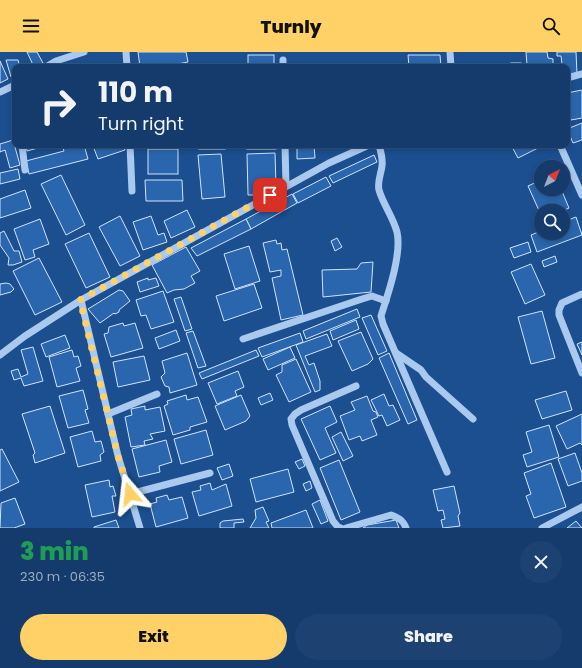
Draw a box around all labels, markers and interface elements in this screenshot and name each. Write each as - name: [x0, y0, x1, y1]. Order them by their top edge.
- text: Turnly: [261, 14, 321, 39]
- icon: menu: [20, 15, 42, 37]
- icon: search: [540, 15, 562, 37]
- text: 110 m: [98, 73, 173, 112]
- icon: right: [32, 80, 84, 132]
- text: Turn right: [98, 111, 184, 136]
- north arrow: [534, 160, 570, 196]
- map controls: [534, 160, 570, 240]
- pin: [253, 178, 287, 212]
- icon: arrive: [259, 184, 281, 206]
- button: search: [534, 204, 570, 240]
- position arrow: [109, 473, 151, 515]
- text: 3 min: [20, 535, 89, 568]
- button: close: [520, 541, 562, 583]
- text: 230 m · 06:35: [20, 567, 105, 586]
- button: Exit: [20, 614, 287, 660]
- button: Share: [295, 614, 562, 660]

